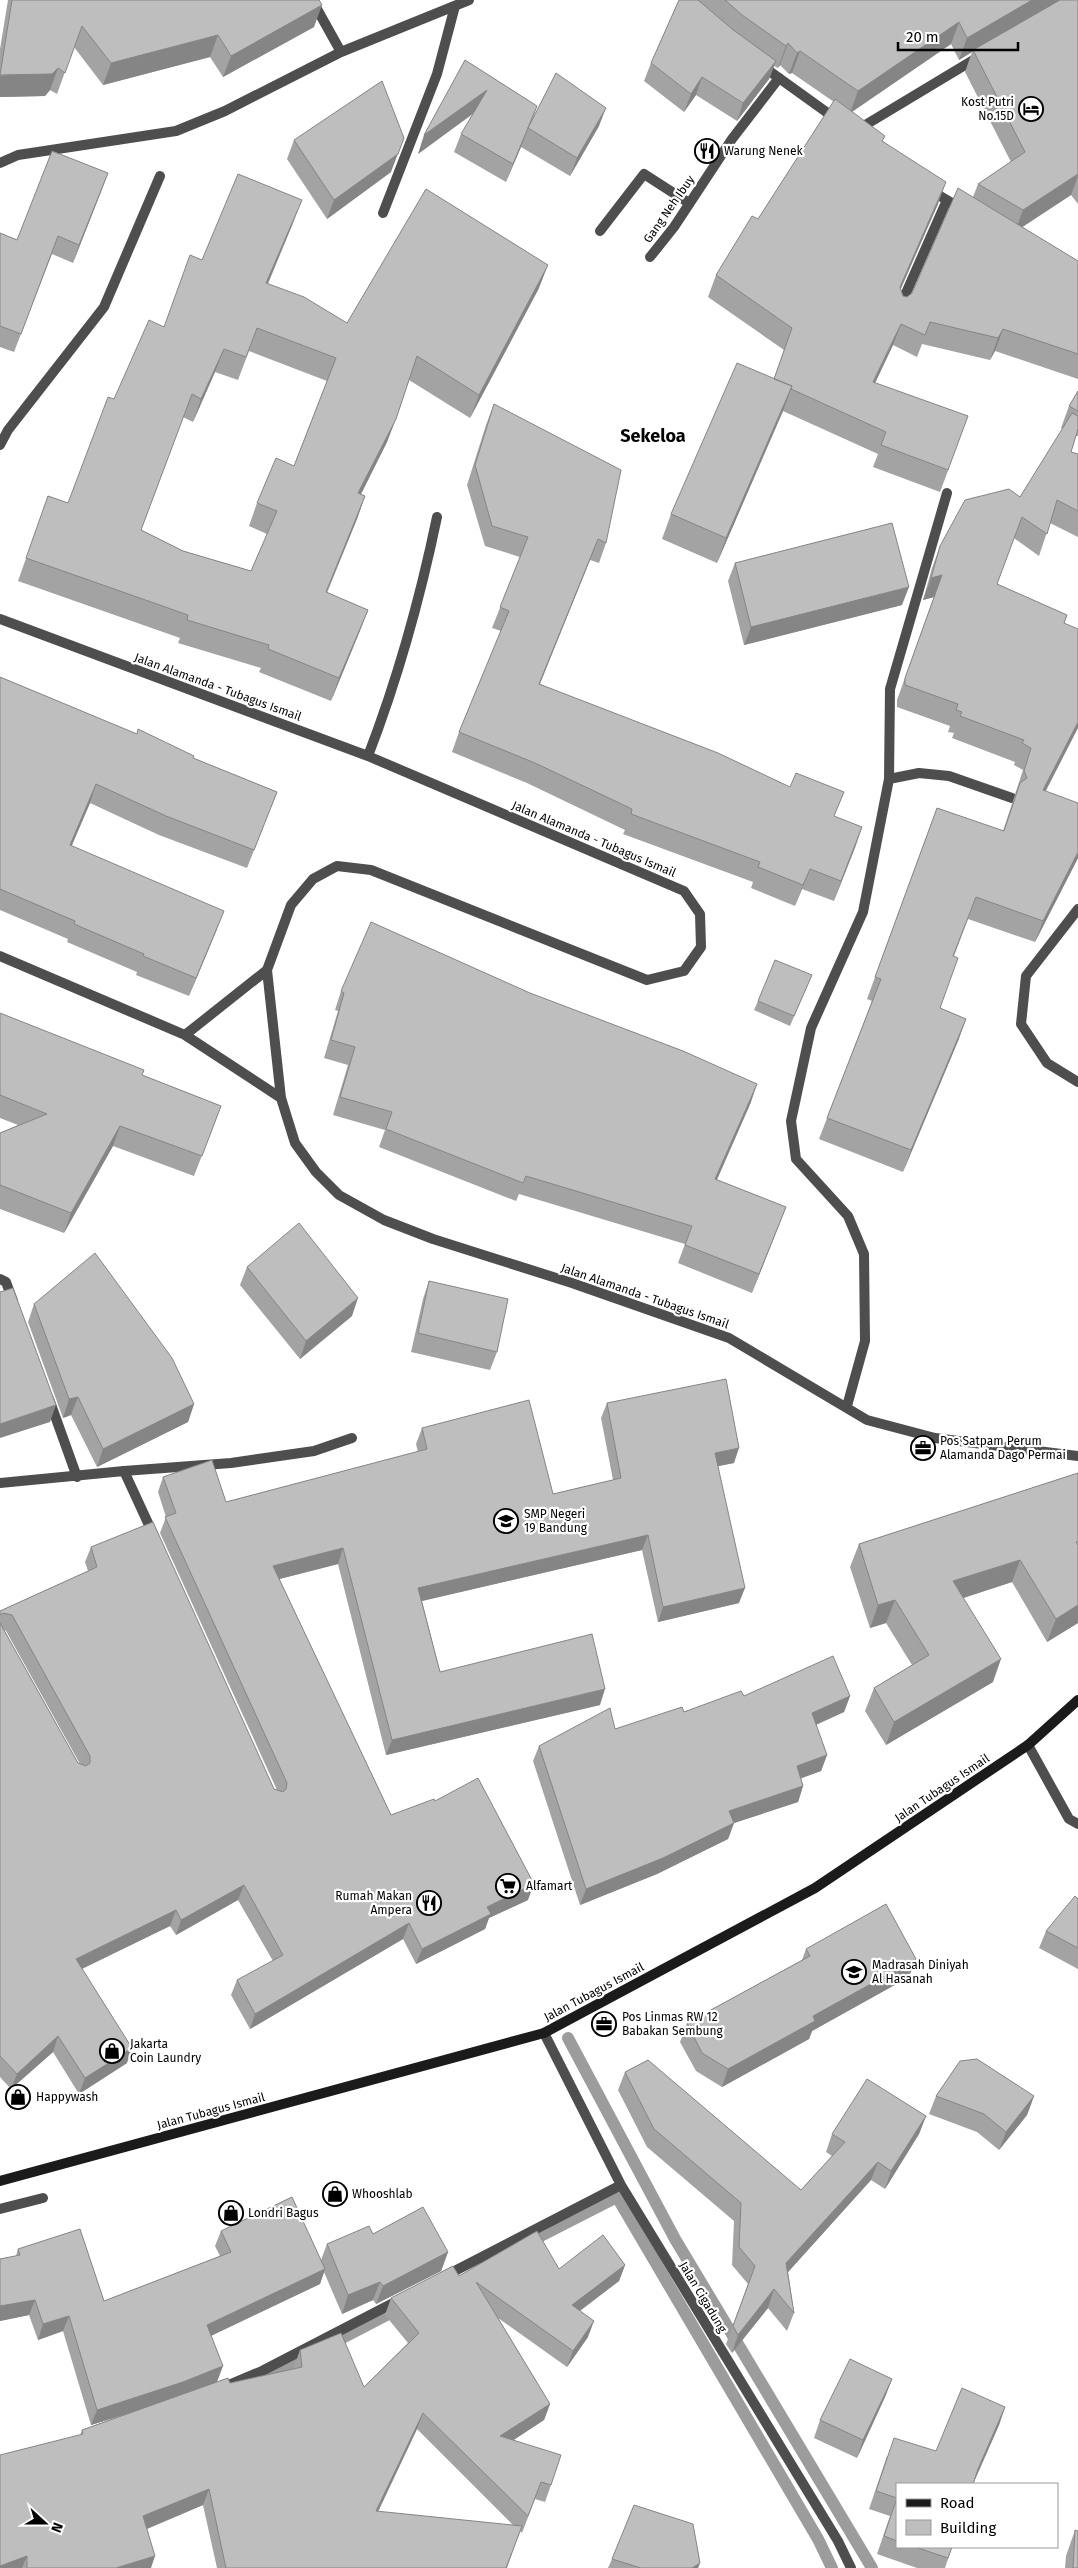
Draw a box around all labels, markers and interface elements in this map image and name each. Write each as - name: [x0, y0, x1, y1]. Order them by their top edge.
- scale bar: [898, 20, 1018, 52]
- text: 20 m: [906, 28, 939, 46]
- place label: Kost Putri No.15D: [961, 95, 1014, 123]
- hotel icon: Kost Putri No.15D: [1018, 96, 1044, 122]
- restaurant icon: Warung Nenek: [694, 138, 720, 164]
- place label: Warung Nenek: [724, 144, 803, 158]
- street label: Gang Neh Ibuy: [641, 173, 697, 245]
- district label: Sekeloa: [620, 425, 686, 447]
- street label: Jalan Alamanda - Tubagus Ismail: [133, 650, 304, 724]
- street label: Jalan Alamanda - Tubagus Ismail: [510, 798, 679, 880]
- street label: Jalan Alamanda - Tubagus Ismail: [559, 1261, 731, 1332]
- place label: Pos Satpam Perum Alamanda Dago Permai: [940, 1434, 1066, 1462]
- office icon: Pos Satpam Perum Alamanda Dago Permai: [910, 1435, 936, 1461]
- place label: SMP Negeri 19 Bandung: [524, 1507, 588, 1535]
- school or university icon: SMP Negeri 19 Bandung: [493, 1508, 519, 1534]
- street label: Jalan Tubagus Ismail: [892, 1751, 992, 1825]
- supermarket icon: Alfamart: [495, 1873, 521, 1899]
- place label: Alfamart: [526, 1879, 573, 1893]
- place label: Rumah Makan Ampera: [335, 1889, 412, 1917]
- restaurant icon: Rumah Makan Ampera: [416, 1890, 442, 1916]
- place label: Madrasah Diniyah Al Hasanah: [872, 1958, 969, 1986]
- school or university icon: Madrasah Diniyah Al Hasanah: [841, 1959, 867, 1985]
- street label: Jalan Tubagus Ismail: [542, 1960, 647, 2024]
- place label: Pos Linmas RW 12 Babakan Sembung: [622, 2010, 724, 2038]
- office icon: Pos Linmas RW 12 Babakan Sembung: [591, 2011, 617, 2037]
- place label: Jakarta Coin Laundry: [130, 2037, 201, 2065]
- shop icon: Jakarta Coin Laundry: [99, 2038, 125, 2064]
- shop icon: Happywash: [5, 2084, 31, 2110]
- place label: Happywash: [36, 2090, 98, 2104]
- street label: Jalan Tubagus Ismail: [156, 2090, 267, 2132]
- shop icon: Whooshlab: [322, 2181, 348, 2207]
- place label: Whooshlab: [352, 2187, 413, 2201]
- shop icon: Londri Bagus: [218, 2200, 244, 2226]
- place label: Londri Bagus: [248, 2206, 319, 2220]
- street label: Jalan Cigadung: [676, 2259, 730, 2336]
- legend: [896, 2483, 1058, 2548]
- text: Road: [940, 2494, 975, 2512]
- north arrow: [20, 2498, 70, 2548]
- text: Building: [940, 2519, 996, 2537]
- text: N: [47, 2520, 66, 2535]

